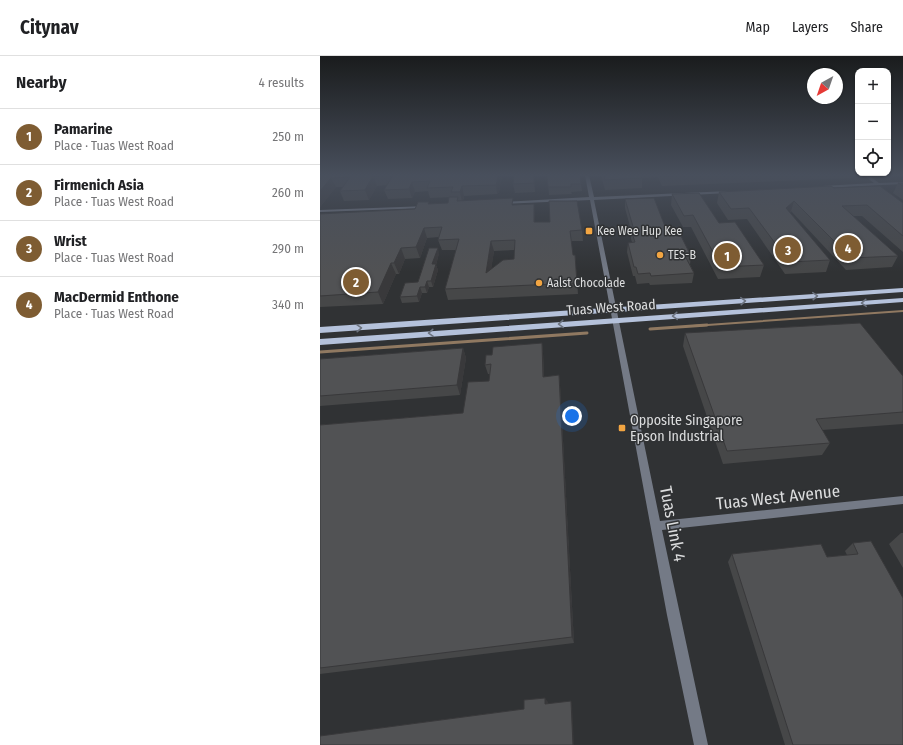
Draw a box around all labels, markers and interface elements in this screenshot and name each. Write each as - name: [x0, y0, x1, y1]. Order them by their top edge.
- text: Citynav: [20, 16, 79, 39]
- text: Map: [746, 19, 770, 36]
- text: Layers: [792, 19, 828, 36]
- text: Share: [850, 19, 883, 36]
- north arrow: [807, 68, 843, 104]
- map controls: [855, 68, 891, 176]
- button: +: [855, 68, 891, 104]
- text: Nearby: [16, 72, 67, 93]
- text: 4 results: [258, 75, 304, 90]
- button: −: [855, 104, 891, 140]
- text: Pamarine: [54, 120, 113, 138]
- text: 1: [26, 129, 32, 144]
- text: 250 m: [272, 129, 304, 144]
- text: Place · Tuas West Road: [54, 138, 174, 153]
- button: locate: [855, 140, 891, 176]
- text: Firmenich Asia: [54, 176, 144, 194]
- text: 2: [26, 185, 32, 200]
- text: 260 m: [272, 185, 304, 200]
- text: Place · Tuas West Road: [54, 194, 174, 209]
- place label: Kee Wee Hup Kee: [597, 224, 682, 238]
- marker: Kee Wee Hup Kee: [584, 226, 594, 236]
- text: Wrist: [54, 232, 87, 250]
- pin: 4: [835, 233, 861, 263]
- pin: 3: [775, 235, 801, 265]
- text: 3: [26, 241, 32, 256]
- text: 290 m: [272, 241, 304, 256]
- pin: 1: [714, 241, 740, 271]
- place label: TES-B: [668, 248, 696, 262]
- text: Place · Tuas West Road: [54, 250, 174, 265]
- marker: TES-B: [655, 250, 665, 260]
- pin: 2: [343, 267, 369, 297]
- place label: Aalst Chocolade: [547, 276, 625, 290]
- marker: Aalst Chocolade: [534, 278, 544, 288]
- text: MacDermid Enthone: [54, 288, 179, 306]
- one-way arrow: [812, 292, 818, 301]
- street label: Tuas West Road: [566, 296, 656, 319]
- text: 4: [26, 297, 32, 312]
- text: 340 m: [272, 297, 304, 312]
- one-way arrow: [740, 297, 746, 306]
- one-way arrow: [861, 298, 867, 307]
- text: Place · Tuas West Road: [54, 306, 174, 321]
- one-way arrow: [672, 311, 678, 320]
- one-way arrow: [558, 319, 564, 328]
- one-way arrow: [356, 323, 362, 332]
- one-way arrow: [428, 329, 434, 338]
- your location: [562, 406, 582, 426]
- place label: Opposite Singapore Epson Industrial: [630, 412, 742, 445]
- marker: Opposite Singapore Epson Industrial: [617, 423, 627, 433]
- street label: Tuas West Avenue: [715, 481, 841, 514]
- street label: Tuas Link 4: [655, 485, 690, 564]

